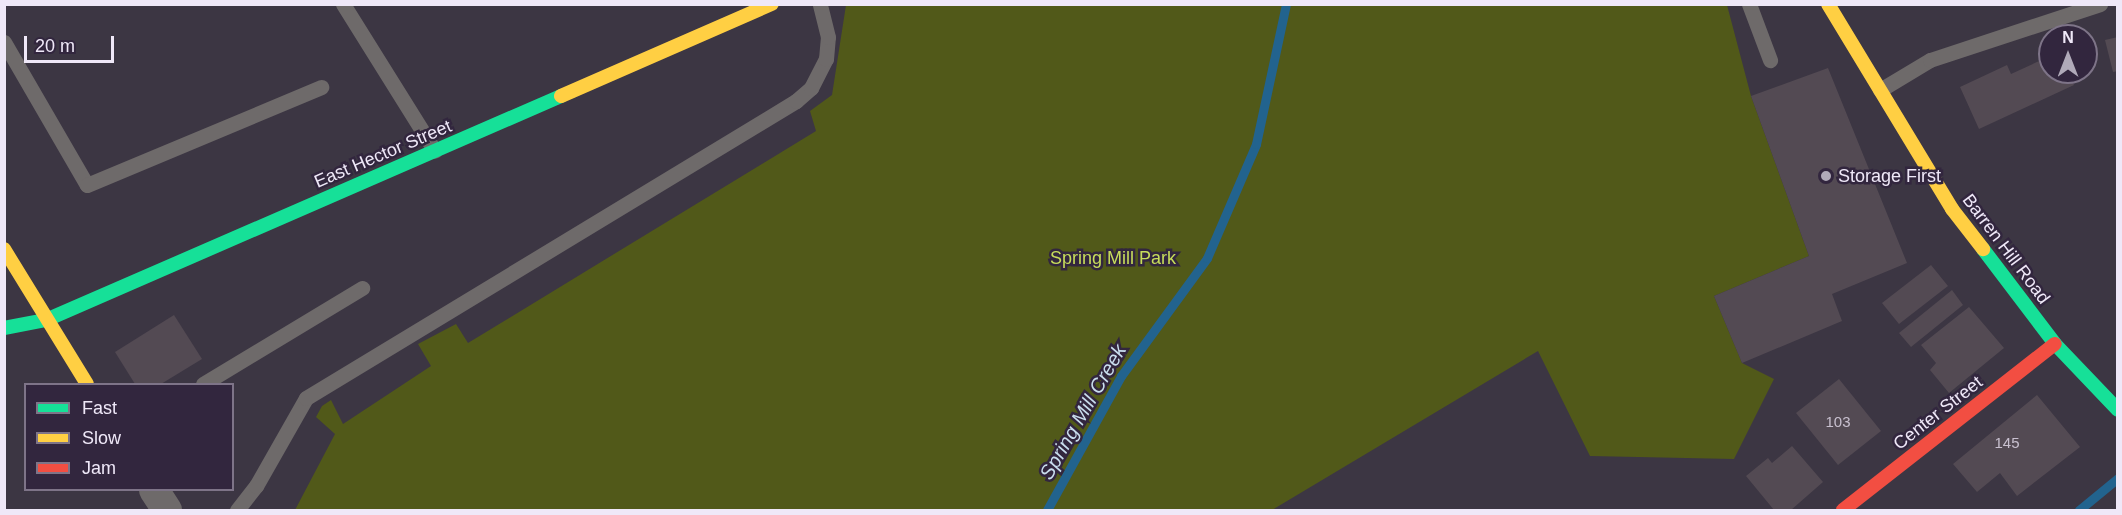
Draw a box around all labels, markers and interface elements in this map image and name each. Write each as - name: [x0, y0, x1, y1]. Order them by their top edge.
- scale bar: [27, 24, 117, 62]
- north arrow: [2038, 24, 2098, 84]
- text: N: [2062, 29, 2074, 46]
- text: 20 m: [35, 36, 75, 56]
- street label: East Hector Street: [311, 115, 455, 193]
- place label: Storage First: [1838, 165, 1941, 187]
- marker: Storage First: [1819, 169, 1833, 183]
- street label: Barren Hill Road: [1958, 190, 2054, 308]
- park label: Spring Mill Park: [1050, 247, 1176, 269]
- water label: Spring Mill Creek: [1035, 340, 1131, 484]
- street label: Center Street: [1889, 372, 1987, 454]
- legend: [24, 383, 234, 491]
- text: Fast: [82, 398, 117, 418]
- house number: 103: [1825, 413, 1851, 431]
- text: Slow: [82, 428, 121, 448]
- house number: 145: [1994, 434, 2020, 452]
- text: Jam: [82, 458, 116, 478]

